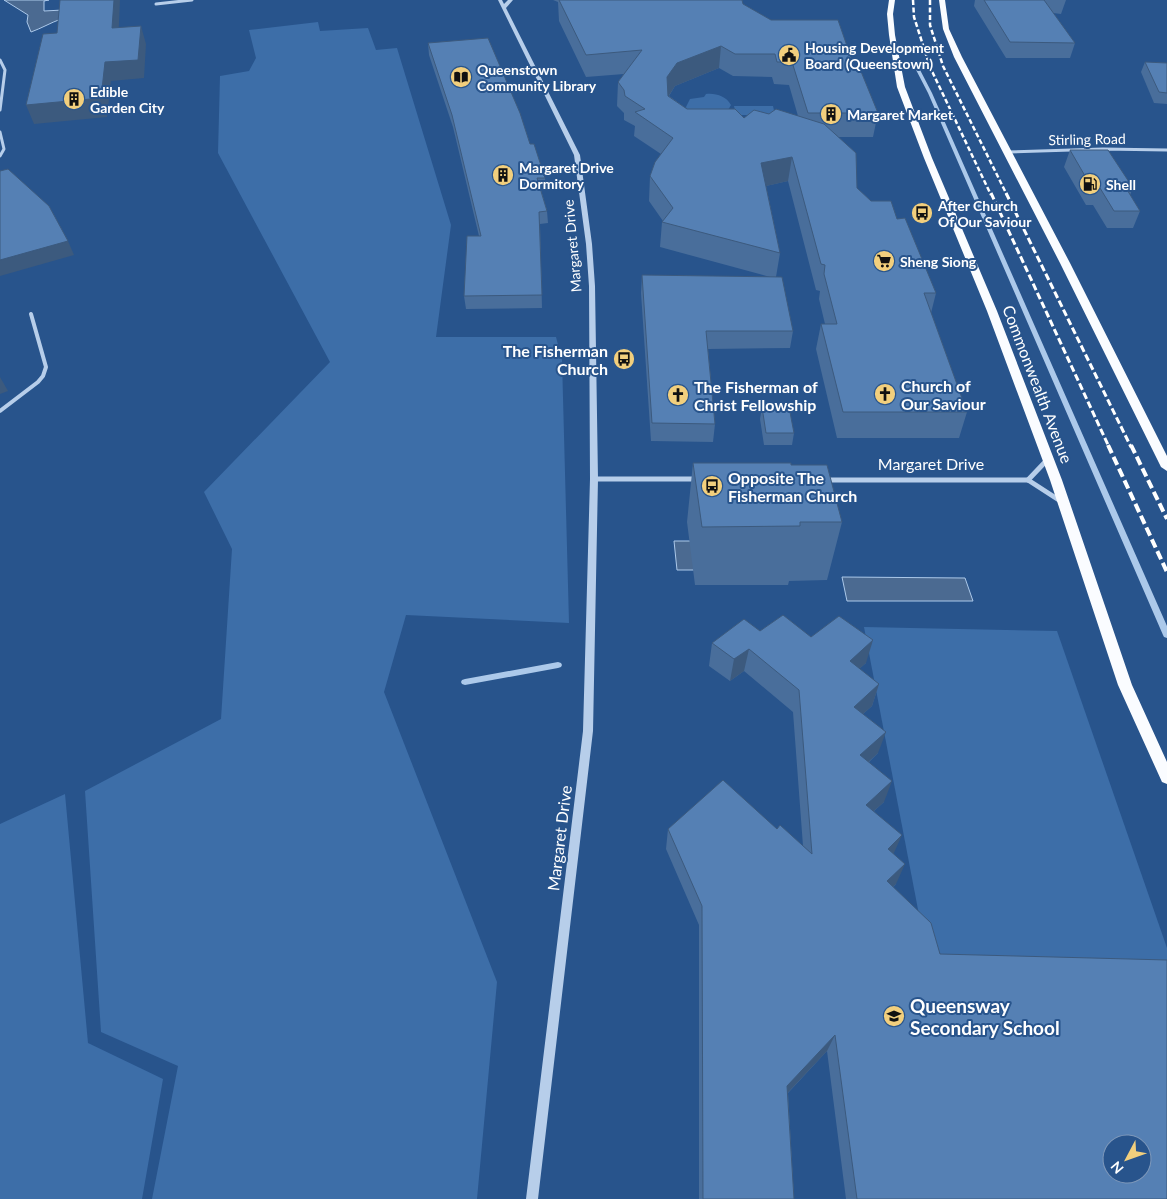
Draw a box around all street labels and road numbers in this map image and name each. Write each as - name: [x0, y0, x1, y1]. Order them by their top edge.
- street label: Stirling Road: [1048, 130, 1126, 148]
- street label: Margaret Drive: [559, 199, 585, 293]
- street label: Commonwealth Avenue: [999, 302, 1077, 466]
- street label: Margaret Drive: [878, 454, 984, 473]
- street label: Margaret Drive: [543, 784, 575, 892]

